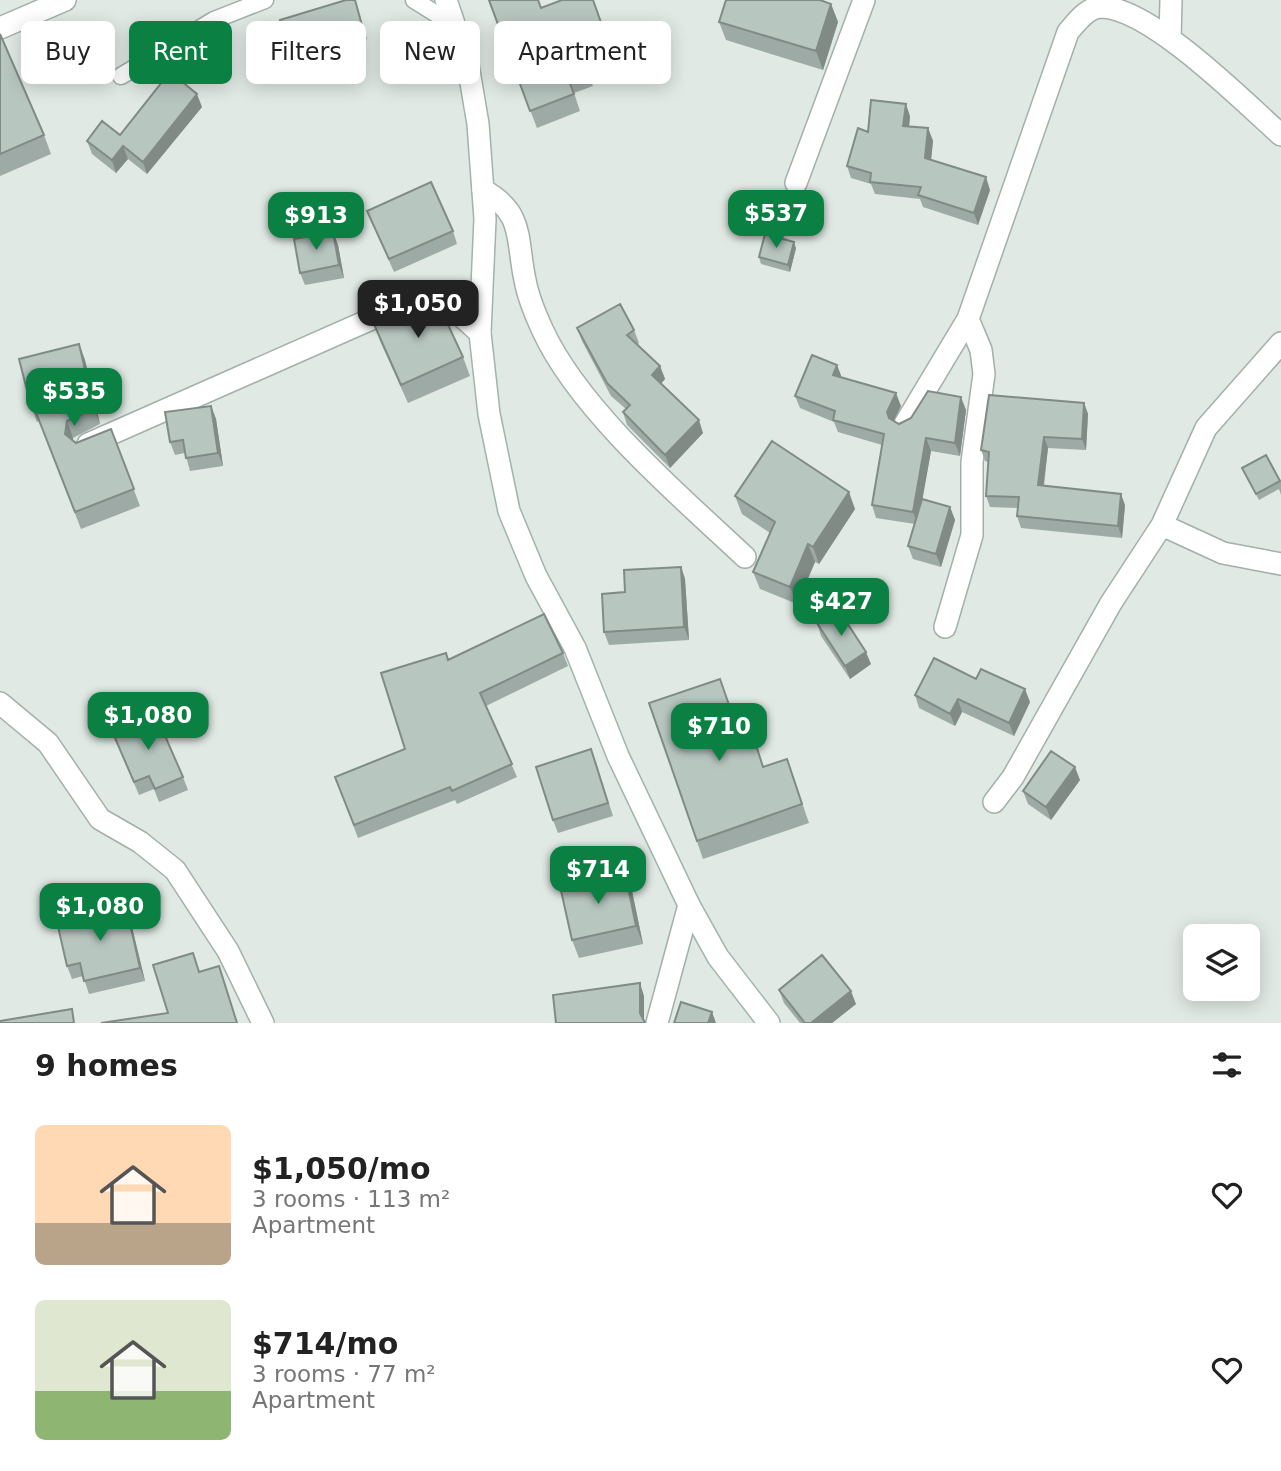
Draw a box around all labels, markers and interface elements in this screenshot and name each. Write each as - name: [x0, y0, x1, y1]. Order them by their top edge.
- chip: Buy: [21, 21, 115, 84]
- chip: Rent: [129, 21, 232, 84]
- chip: Filters: [246, 21, 366, 84]
- chip: New: [380, 21, 480, 84]
- chip: Apartment: [494, 21, 671, 84]
- pin: $537: [735, 190, 817, 250]
- pin: $913: [275, 192, 357, 252]
- text: $537: [744, 200, 808, 226]
- text: $913: [284, 202, 348, 228]
- pin: $1,050: [361, 280, 475, 340]
- text: $1,050: [374, 290, 462, 316]
- pin: $535: [33, 368, 115, 428]
- text: $535: [42, 378, 106, 404]
- pin: $427: [800, 578, 882, 638]
- text: $427: [809, 588, 873, 614]
- pin: $1,080: [91, 692, 205, 752]
- text: $1,080: [104, 702, 192, 728]
- pin: $710: [678, 704, 760, 763]
- text: $710: [687, 713, 751, 739]
- pin: $714: [557, 846, 639, 906]
- text: $714: [566, 856, 630, 882]
- pin: $1,080: [43, 884, 157, 943]
- text: $1,080: [56, 893, 144, 919]
- map controls: [1183, 924, 1260, 1001]
- button: layers: [1183, 924, 1260, 1001]
- icon: filters: [1208, 1046, 1246, 1084]
- text: 9 homes: [35, 1048, 178, 1083]
- text: $1,050/mo: [252, 1151, 431, 1186]
- icon: home: [91, 1153, 175, 1237]
- icon: heart: [1208, 1176, 1246, 1214]
- text: 3 rooms · 113 m²: [252, 1186, 450, 1212]
- text: Apartment: [252, 1212, 375, 1238]
- text: $714/mo: [252, 1326, 398, 1361]
- icon: home: [91, 1328, 175, 1412]
- icon: heart: [1208, 1351, 1246, 1389]
- text: 3 rooms · 77 m²: [252, 1361, 436, 1387]
- text: Apartment: [252, 1387, 375, 1413]

